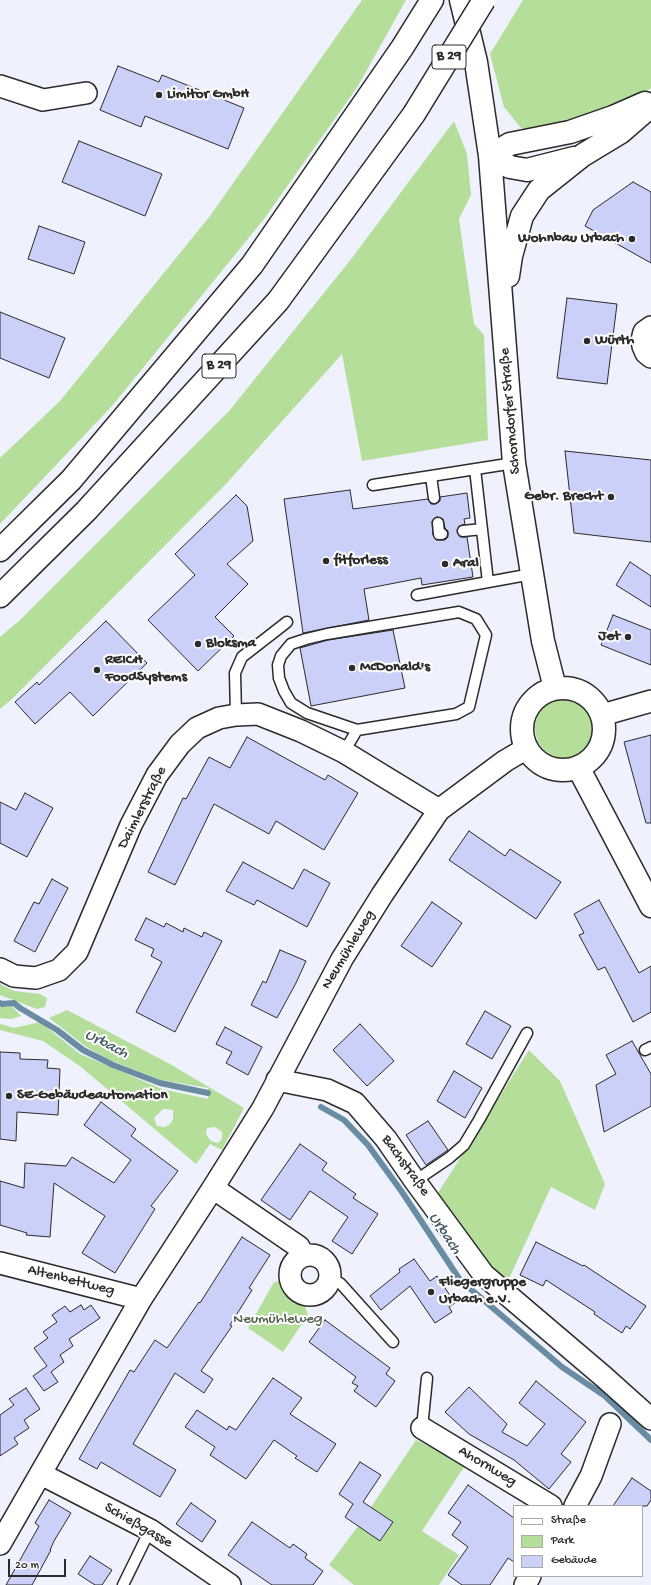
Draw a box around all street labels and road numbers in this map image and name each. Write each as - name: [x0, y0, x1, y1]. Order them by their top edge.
- road number: B 29: [432, 45, 466, 69]
- street label: Schorndorfer Straße: [497, 347, 525, 475]
- road number: B 29: [202, 354, 236, 378]
- street label: Daimlerstraße: [114, 764, 172, 852]
- street label: Neumühleweg: [318, 907, 380, 993]
- street label: Bachstraße: [377, 1132, 433, 1200]
- street label: Altenbettweg: [26, 1262, 116, 1300]
- street label: Ahornweg: [454, 1443, 520, 1491]
- street label: Schießgasse: [101, 1499, 175, 1553]

